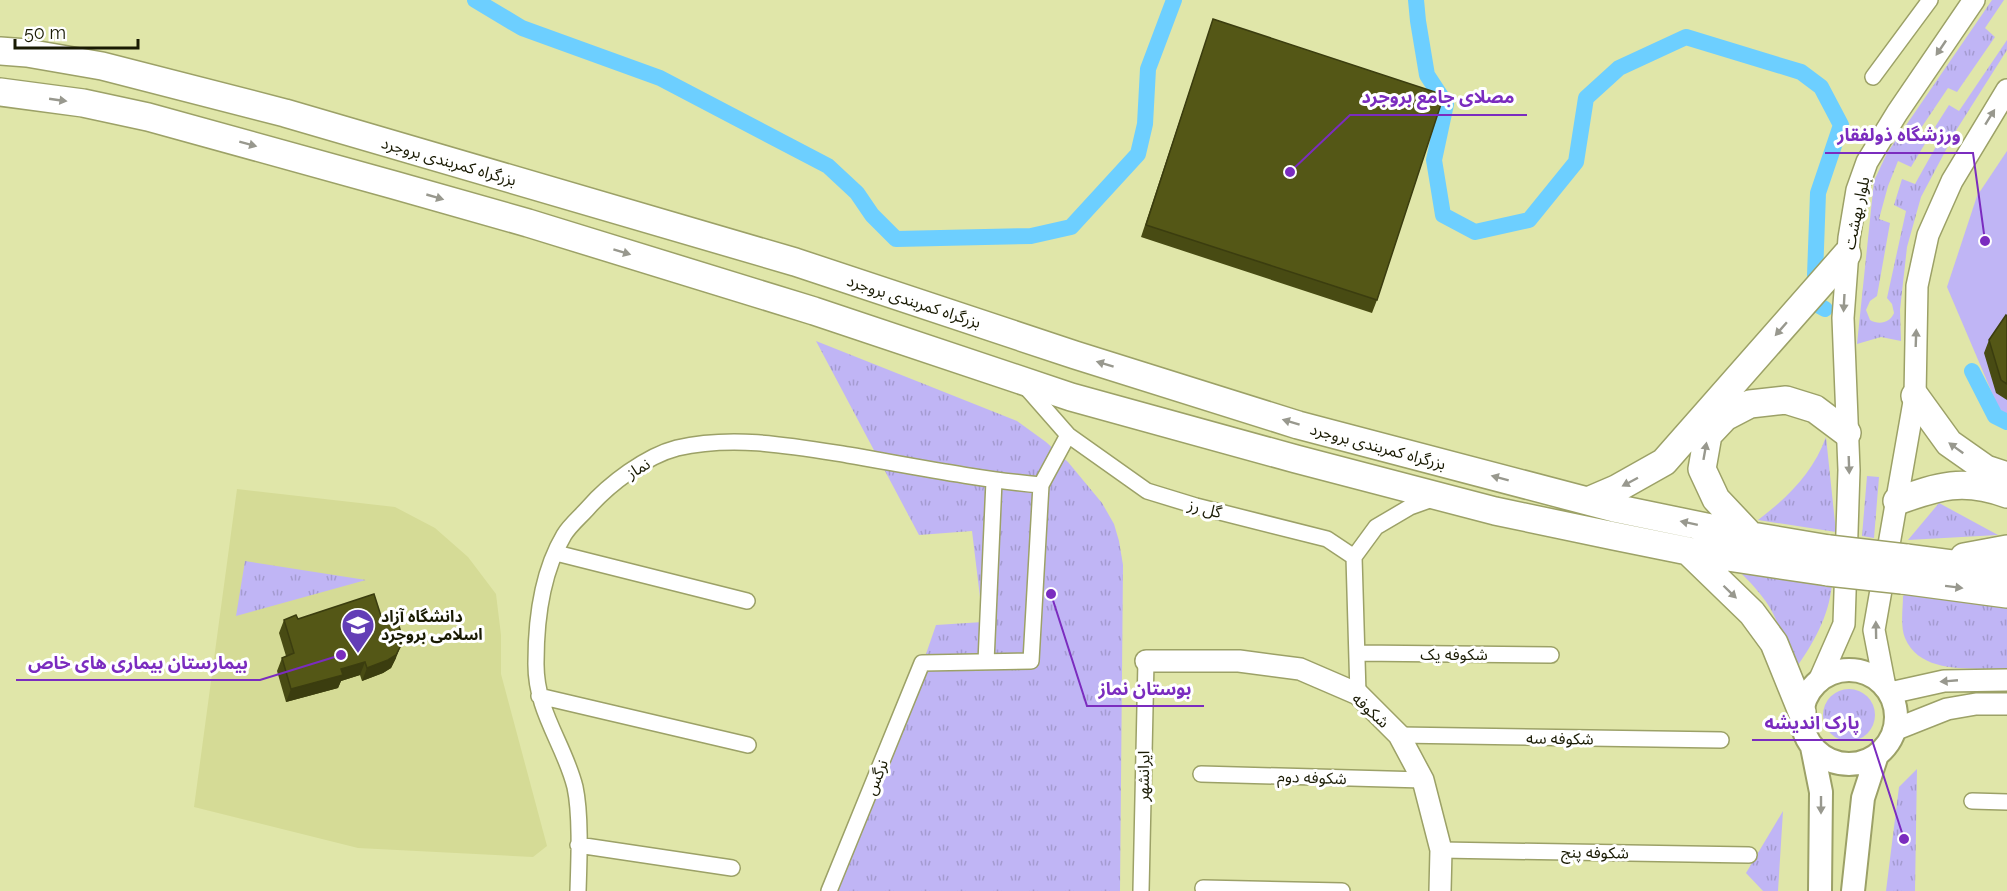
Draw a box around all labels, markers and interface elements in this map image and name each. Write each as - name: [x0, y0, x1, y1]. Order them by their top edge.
- scale bar: [15, 12, 138, 50]
- text: 50 m: [24, 22, 66, 43]
- one-way arrow: [1935, 40, 1947, 56]
- callout: مصلای جامع بروجرد: [1350, 79, 1527, 115]
- text: مصلای جامع بروجرد: [1362, 86, 1514, 110]
- one-way arrow: [49, 95, 68, 104]
- one-way arrow: [1984, 109, 1995, 125]
- callout: ورزشگاه ذولفقار: [1825, 117, 1973, 153]
- text: ورزشگاه ذولفقار: [1836, 124, 1961, 146]
- street label: بزرگراه کمربندی بروجرد: [379, 133, 519, 190]
- one-way arrow: [239, 140, 257, 149]
- street label: بلوار بهشت: [1840, 175, 1873, 251]
- one-way arrow: [426, 192, 445, 202]
- one-way arrow: [614, 248, 632, 257]
- street label: بزرگراه کمربندی بروجرد: [844, 271, 983, 332]
- one-way arrow: [1839, 293, 1848, 312]
- one-way arrow: [1774, 322, 1788, 337]
- one-way arrow: [1911, 328, 1921, 347]
- one-way arrow: [1096, 359, 1114, 368]
- one-way arrow: [1282, 417, 1300, 426]
- street label: بزرگراه کمربندی بروجرد: [1308, 419, 1448, 474]
- one-way arrow: [1701, 442, 1710, 461]
- one-way arrow: [1949, 442, 1965, 454]
- street label: نماز: [622, 454, 653, 483]
- one-way arrow: [1844, 455, 1853, 474]
- one-way arrow: [1491, 472, 1509, 482]
- one-way arrow: [1621, 477, 1638, 487]
- street label: گل رز: [1185, 495, 1224, 522]
- one-way arrow: [1680, 518, 1699, 527]
- one-way arrow: [1945, 582, 1964, 592]
- one-way arrow: [1722, 585, 1737, 598]
- school or university icon: دانشگاه آزاد اسلامی بروجرد: [340, 607, 376, 654]
- place label: دانشگاه آزاد اسلامی بروجرد: [381, 607, 483, 644]
- one-way arrow: [1871, 620, 1880, 639]
- callout: بیمارستان بیماری های خاص: [16, 644, 260, 680]
- street label: شکوفه یک: [1420, 645, 1488, 664]
- text: بیمارستان بیماری های خاص: [28, 652, 248, 674]
- callout: بوستان نماز: [1087, 670, 1204, 706]
- one-way arrow: [1939, 676, 1958, 686]
- text: بوستان نماز: [1097, 678, 1192, 700]
- street label: شکوفه: [1348, 689, 1393, 732]
- callout: پارک اندیشه: [1752, 704, 1872, 740]
- text: پارک اندیشه: [1764, 712, 1860, 735]
- street label: شکوفه سه: [1526, 728, 1594, 749]
- street label: ایرانشهر: [1134, 750, 1153, 803]
- street label: نرگس: [861, 757, 892, 798]
- street label: شکوفه دوم: [1277, 767, 1347, 791]
- one-way arrow: [1816, 795, 1826, 814]
- street label: شکوفه پنج: [1561, 842, 1629, 866]

